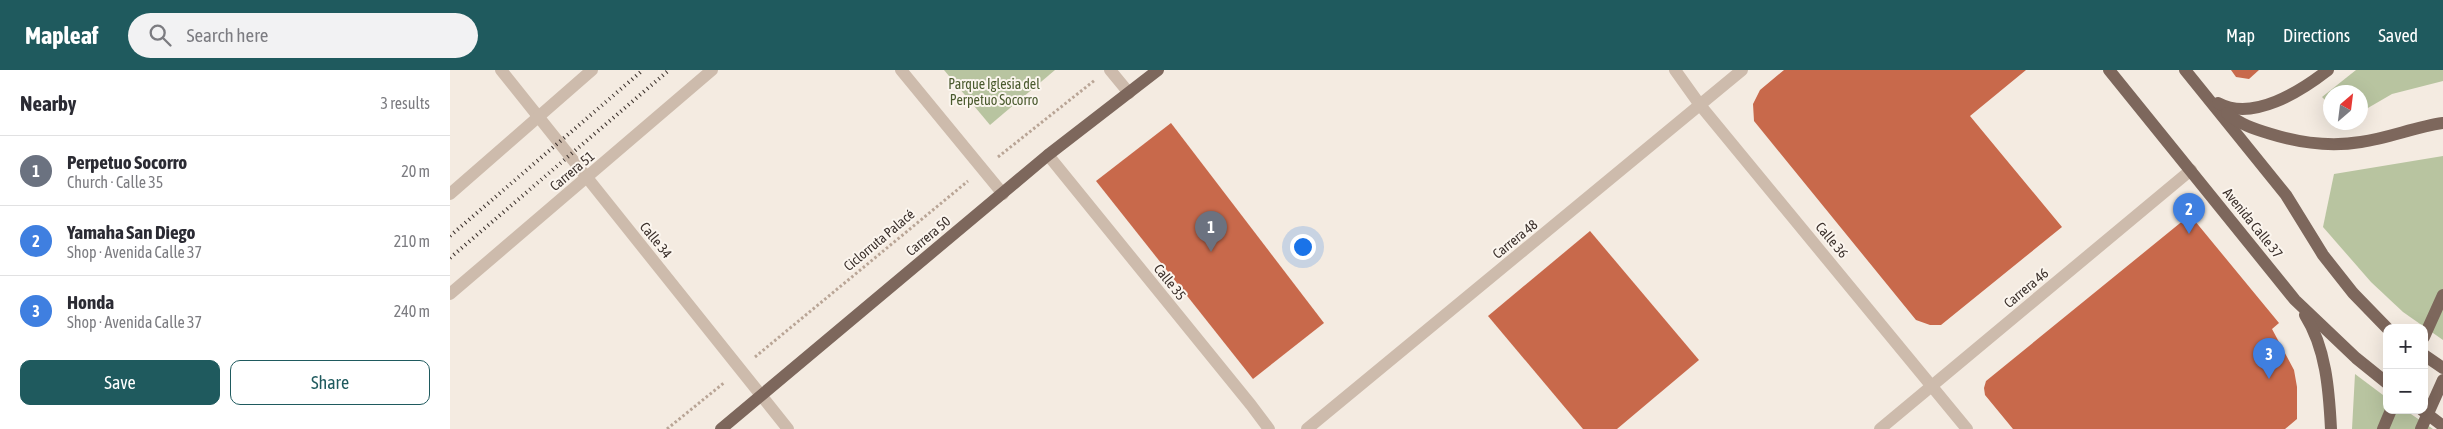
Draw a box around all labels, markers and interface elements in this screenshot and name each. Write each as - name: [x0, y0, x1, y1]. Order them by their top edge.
- search box: [128, 13, 478, 58]
- icon: search: [146, 21, 174, 49]
- text: Mapleaf: [25, 22, 98, 49]
- text: Search here: [186, 24, 268, 46]
- text: Map: [2226, 25, 2255, 46]
- text: Directions: [2283, 25, 2350, 46]
- text: Saved: [2378, 25, 2418, 46]
- park label: Parque Iglesia del Perpetuo Socorro: [948, 76, 1040, 108]
- north arrow: [2323, 85, 2368, 130]
- text: Nearby: [20, 91, 76, 115]
- text: 3 results: [380, 94, 430, 112]
- street label: Carrera 51: [547, 148, 597, 194]
- text: Perpetuo Socorro: [67, 151, 187, 173]
- text: 1: [32, 162, 40, 180]
- text: 20 m: [401, 162, 430, 180]
- text: Church · Calle 35: [67, 173, 163, 191]
- street label: Avenida Calle 37: [2220, 185, 2286, 261]
- pin: 2: [2173, 193, 2205, 234]
- street label: Ciclorruta Palacé: [840, 206, 918, 274]
- pin: 1: [1195, 211, 1227, 252]
- street label: Carrera 50: [903, 213, 954, 259]
- street label: Carrera 48: [1489, 216, 1541, 262]
- street label: Calle 34: [637, 219, 676, 261]
- street label: Calle 36: [1813, 219, 1852, 261]
- text: Yamaha San Diego: [67, 221, 195, 243]
- text: 2: [32, 232, 40, 250]
- text: 210 m: [394, 232, 430, 250]
- your location: [1290, 234, 1316, 260]
- text: Shop · Avenida Calle 37: [67, 243, 202, 261]
- street label: Calle 35: [1151, 261, 1189, 303]
- street label: Carrera 46: [2001, 265, 2052, 311]
- text: Honda: [67, 291, 114, 313]
- text: 3: [32, 302, 40, 320]
- text: 240 m: [394, 302, 430, 320]
- text: Shop · Avenida Calle 37: [67, 313, 202, 331]
- map controls: [2383, 324, 2428, 414]
- button: +: [2383, 324, 2428, 369]
- pin: 3: [2253, 338, 2285, 379]
- button: Save: [20, 360, 220, 405]
- button: Share: [230, 360, 430, 405]
- button: −: [2383, 369, 2428, 414]

